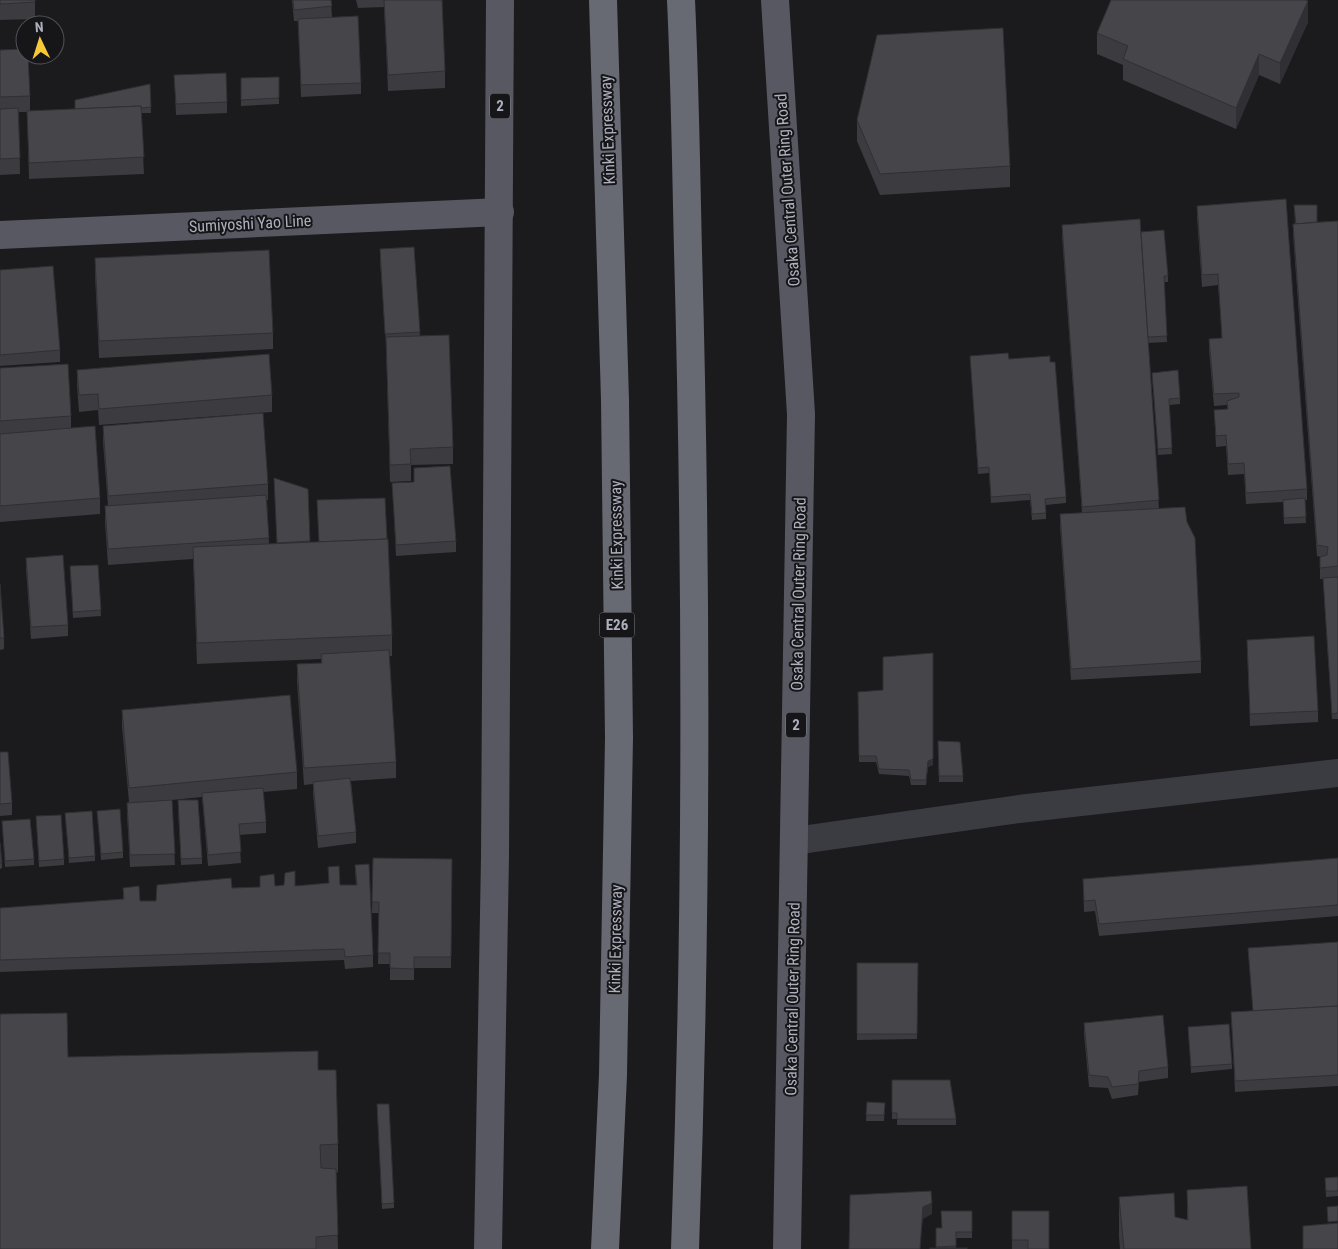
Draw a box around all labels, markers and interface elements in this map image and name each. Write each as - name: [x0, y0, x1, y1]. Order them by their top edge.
- north arrow: [15, 15, 65, 65]
- text: N: [34, 19, 44, 35]
- street label: Kinki Expressway: [596, 75, 619, 185]
- street label: Osaka Central Outer Ring Road: [771, 93, 804, 287]
- road number: 2: [490, 94, 510, 118]
- street label: Sumiyoshi Yao Line: [188, 211, 312, 236]
- street label: Kinki Expressway: [606, 480, 627, 590]
- street label: Osaka Central Outer Ring Road: [787, 497, 810, 691]
- road number: E26: [600, 612, 634, 638]
- road number: 2: [786, 712, 806, 738]
- street label: Kinki Expressway: [605, 884, 626, 994]
- street label: Osaka Central Outer Ring Road: [781, 902, 804, 1096]

